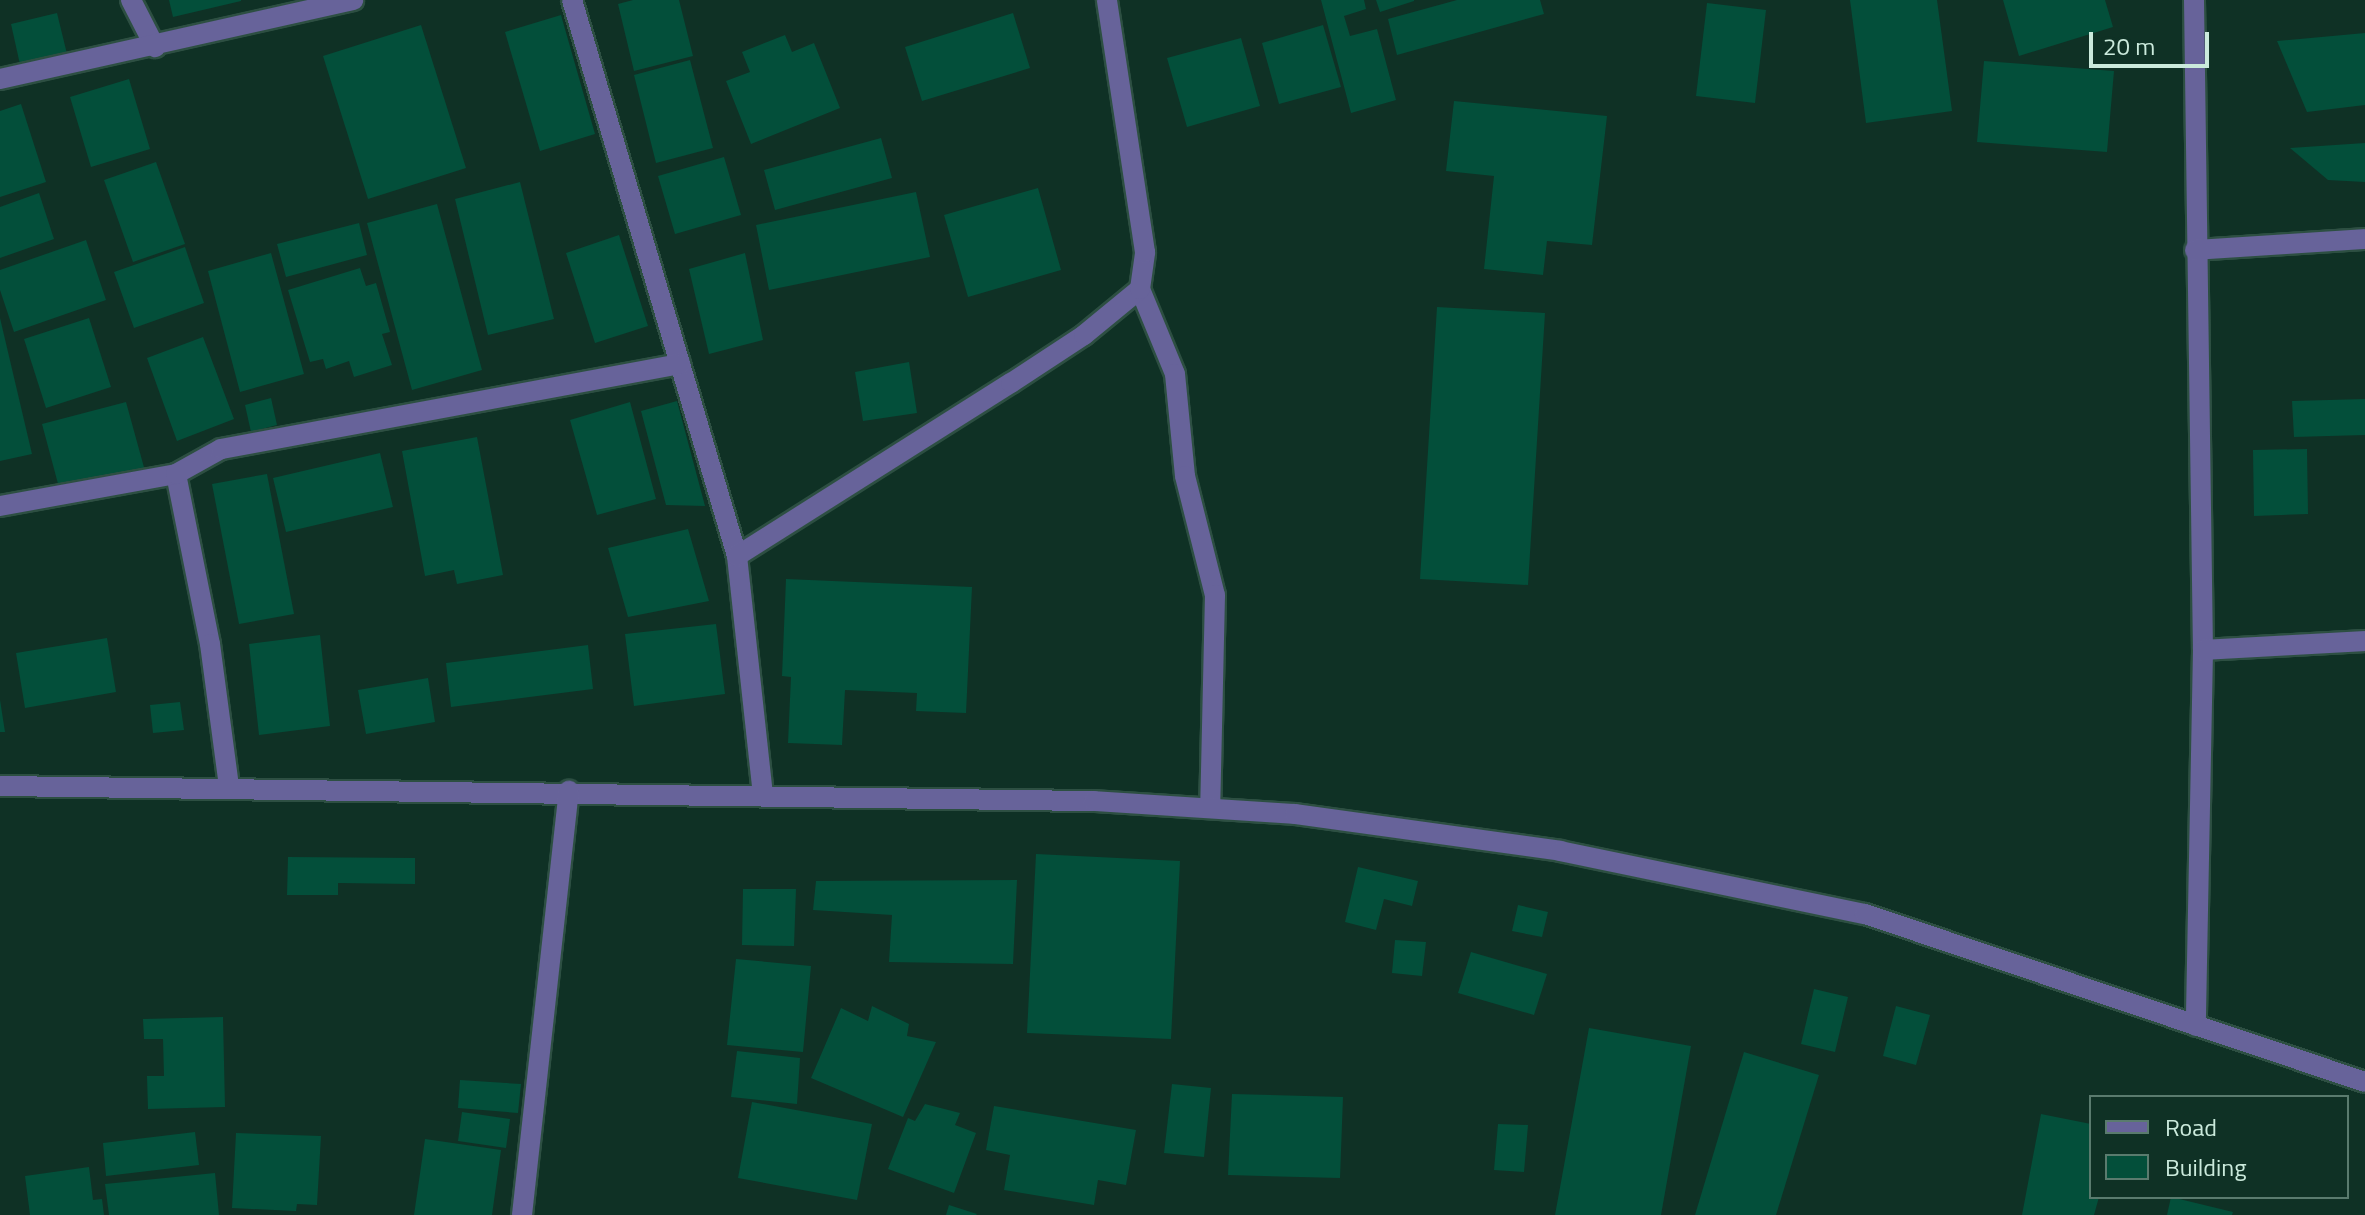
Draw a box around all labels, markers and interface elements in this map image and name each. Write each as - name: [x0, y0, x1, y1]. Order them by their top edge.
- scale bar: [2093, 16, 2213, 66]
- text: 20 m: [2103, 28, 2155, 64]
- legend: [2089, 1095, 2349, 1199]
- text: Road: [2165, 1109, 2217, 1145]
- text: Building: [2165, 1149, 2247, 1185]

